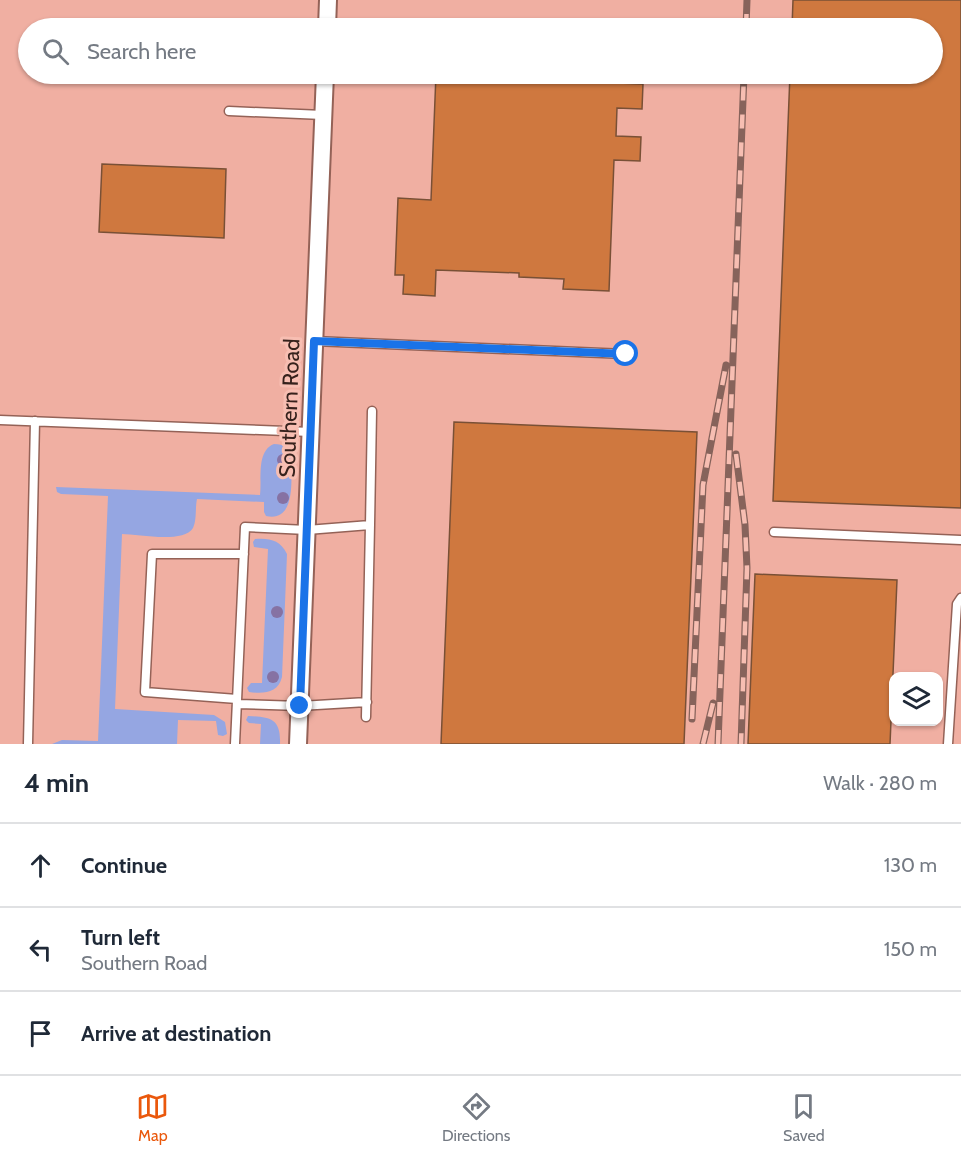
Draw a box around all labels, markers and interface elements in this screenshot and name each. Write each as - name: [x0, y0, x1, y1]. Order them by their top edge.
- search box: [18, 18, 943, 84]
- icon: search: [39, 35, 72, 68]
- text: Search here: [87, 38, 196, 65]
- street label: Southern Road: [274, 338, 305, 478]
- route start: [612, 340, 638, 366]
- map controls: [889, 672, 943, 726]
- button: layers: [889, 672, 943, 726]
- route end: [286, 692, 312, 718]
- text: 4 min: [24, 767, 89, 799]
- text: Walk · 280 m: [823, 771, 937, 795]
- icon: ahead: [24, 849, 57, 882]
- text: Continue: [81, 852, 167, 879]
- text: 130 m: [884, 853, 937, 877]
- text: Turn left: [81, 924, 160, 951]
- icon: left: [24, 933, 57, 966]
- text: 150 m: [884, 937, 937, 961]
- text: Southern Road: [81, 951, 207, 975]
- icon: arrive: [24, 1017, 57, 1050]
- text: Arrive at destination: [81, 1020, 271, 1047]
- tab: Map: [136, 1090, 169, 1145]
- tab: Directions: [442, 1090, 510, 1145]
- tab: Saved: [783, 1090, 825, 1145]

